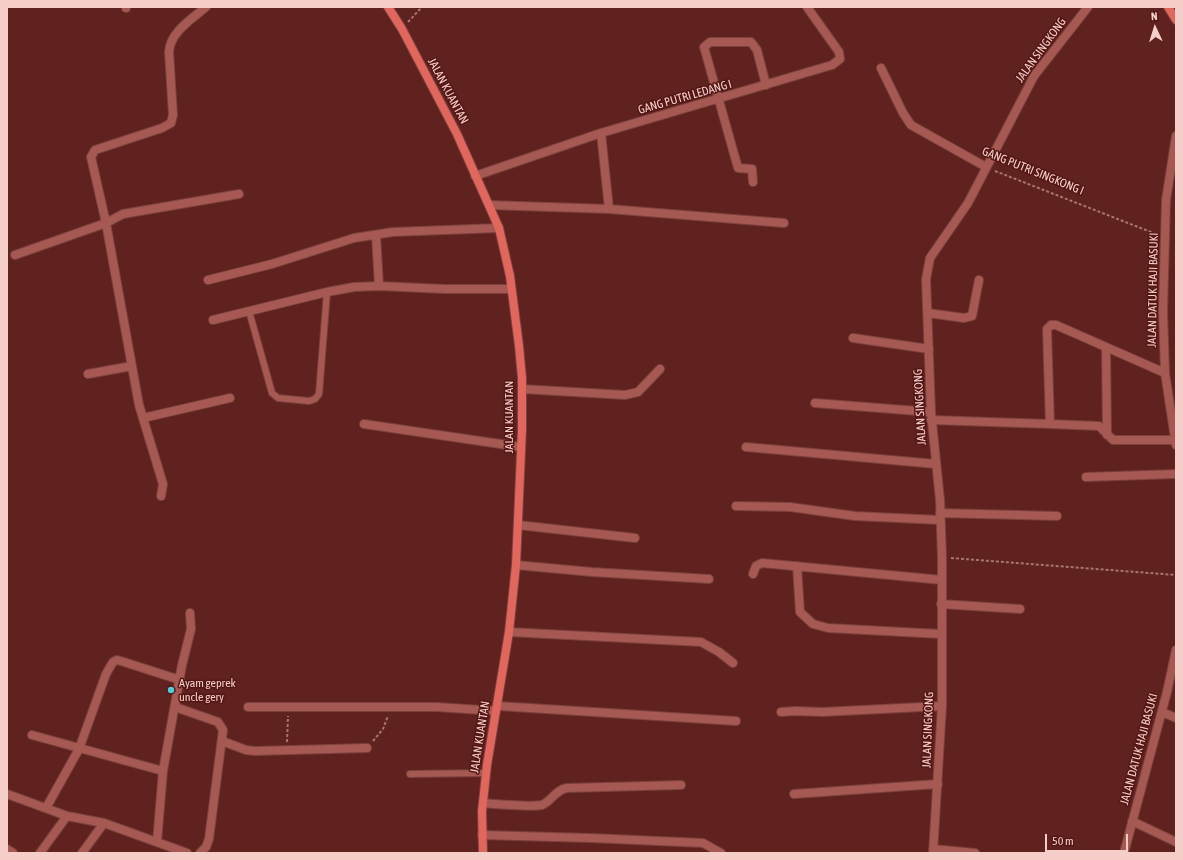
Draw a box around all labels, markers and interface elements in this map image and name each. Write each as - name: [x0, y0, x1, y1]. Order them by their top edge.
- north arrow: [1135, 8, 1175, 48]
- text: N: [1151, 10, 1158, 22]
- street label: JALAN SINGKONG: [1013, 15, 1069, 85]
- street label: JALAN KUANTAN: [425, 56, 471, 126]
- street label: GANG PUTRI LEDANG I: [637, 77, 733, 117]
- street label: GANG PUTRI SINGKONG I: [980, 144, 1086, 198]
- street label: JALAN DATUK HAJI BASUKI: [1145, 232, 1161, 348]
- street label: JALAN SINGKONG: [911, 368, 929, 446]
- street label: JALAN KUANTAN: [502, 381, 516, 453]
- place label: Ayam geprek uncle gery: [179, 676, 236, 704]
- marker: Ayam geprek uncle gery: [166, 685, 176, 695]
- street label: JALAN SINGKONG: [919, 692, 937, 768]
- street label: JALAN DATUK HAJI BASUKI: [1117, 692, 1161, 806]
- street label: JALAN KUANTAN: [467, 700, 493, 774]
- scale bar: [1047, 826, 1130, 852]
- text: 50 m: [1052, 834, 1074, 848]

